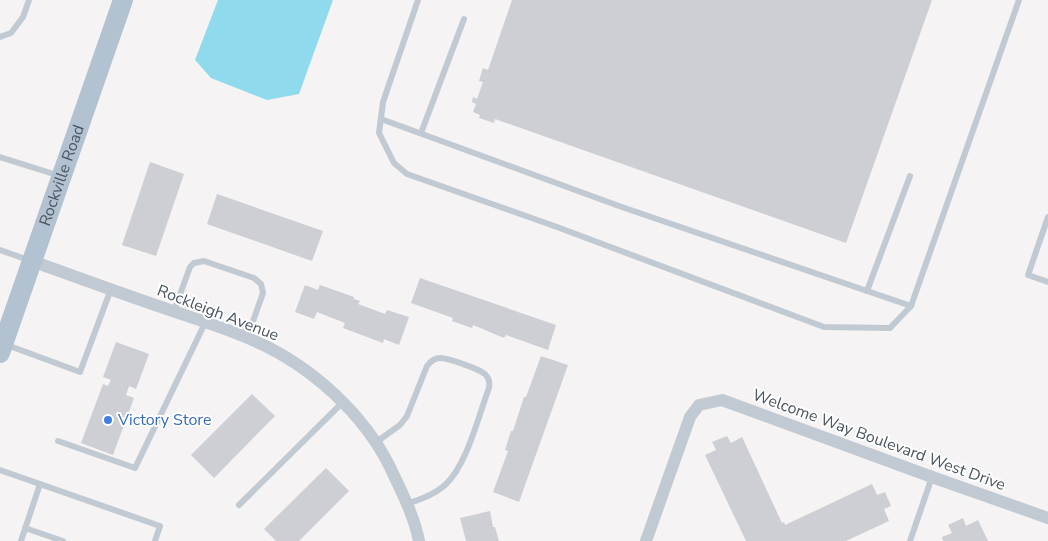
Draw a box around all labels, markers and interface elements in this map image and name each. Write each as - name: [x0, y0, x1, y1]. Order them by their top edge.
- street label: Rockville Road: [34, 122, 90, 229]
- street label: Rockleigh Avenue: [154, 280, 282, 346]
- street label: Welcome Way Boulevard West Drive: [750, 384, 1008, 496]
- place label: Victory Store: [117, 409, 211, 431]
- marker: Victory Store: [102, 414, 114, 426]

